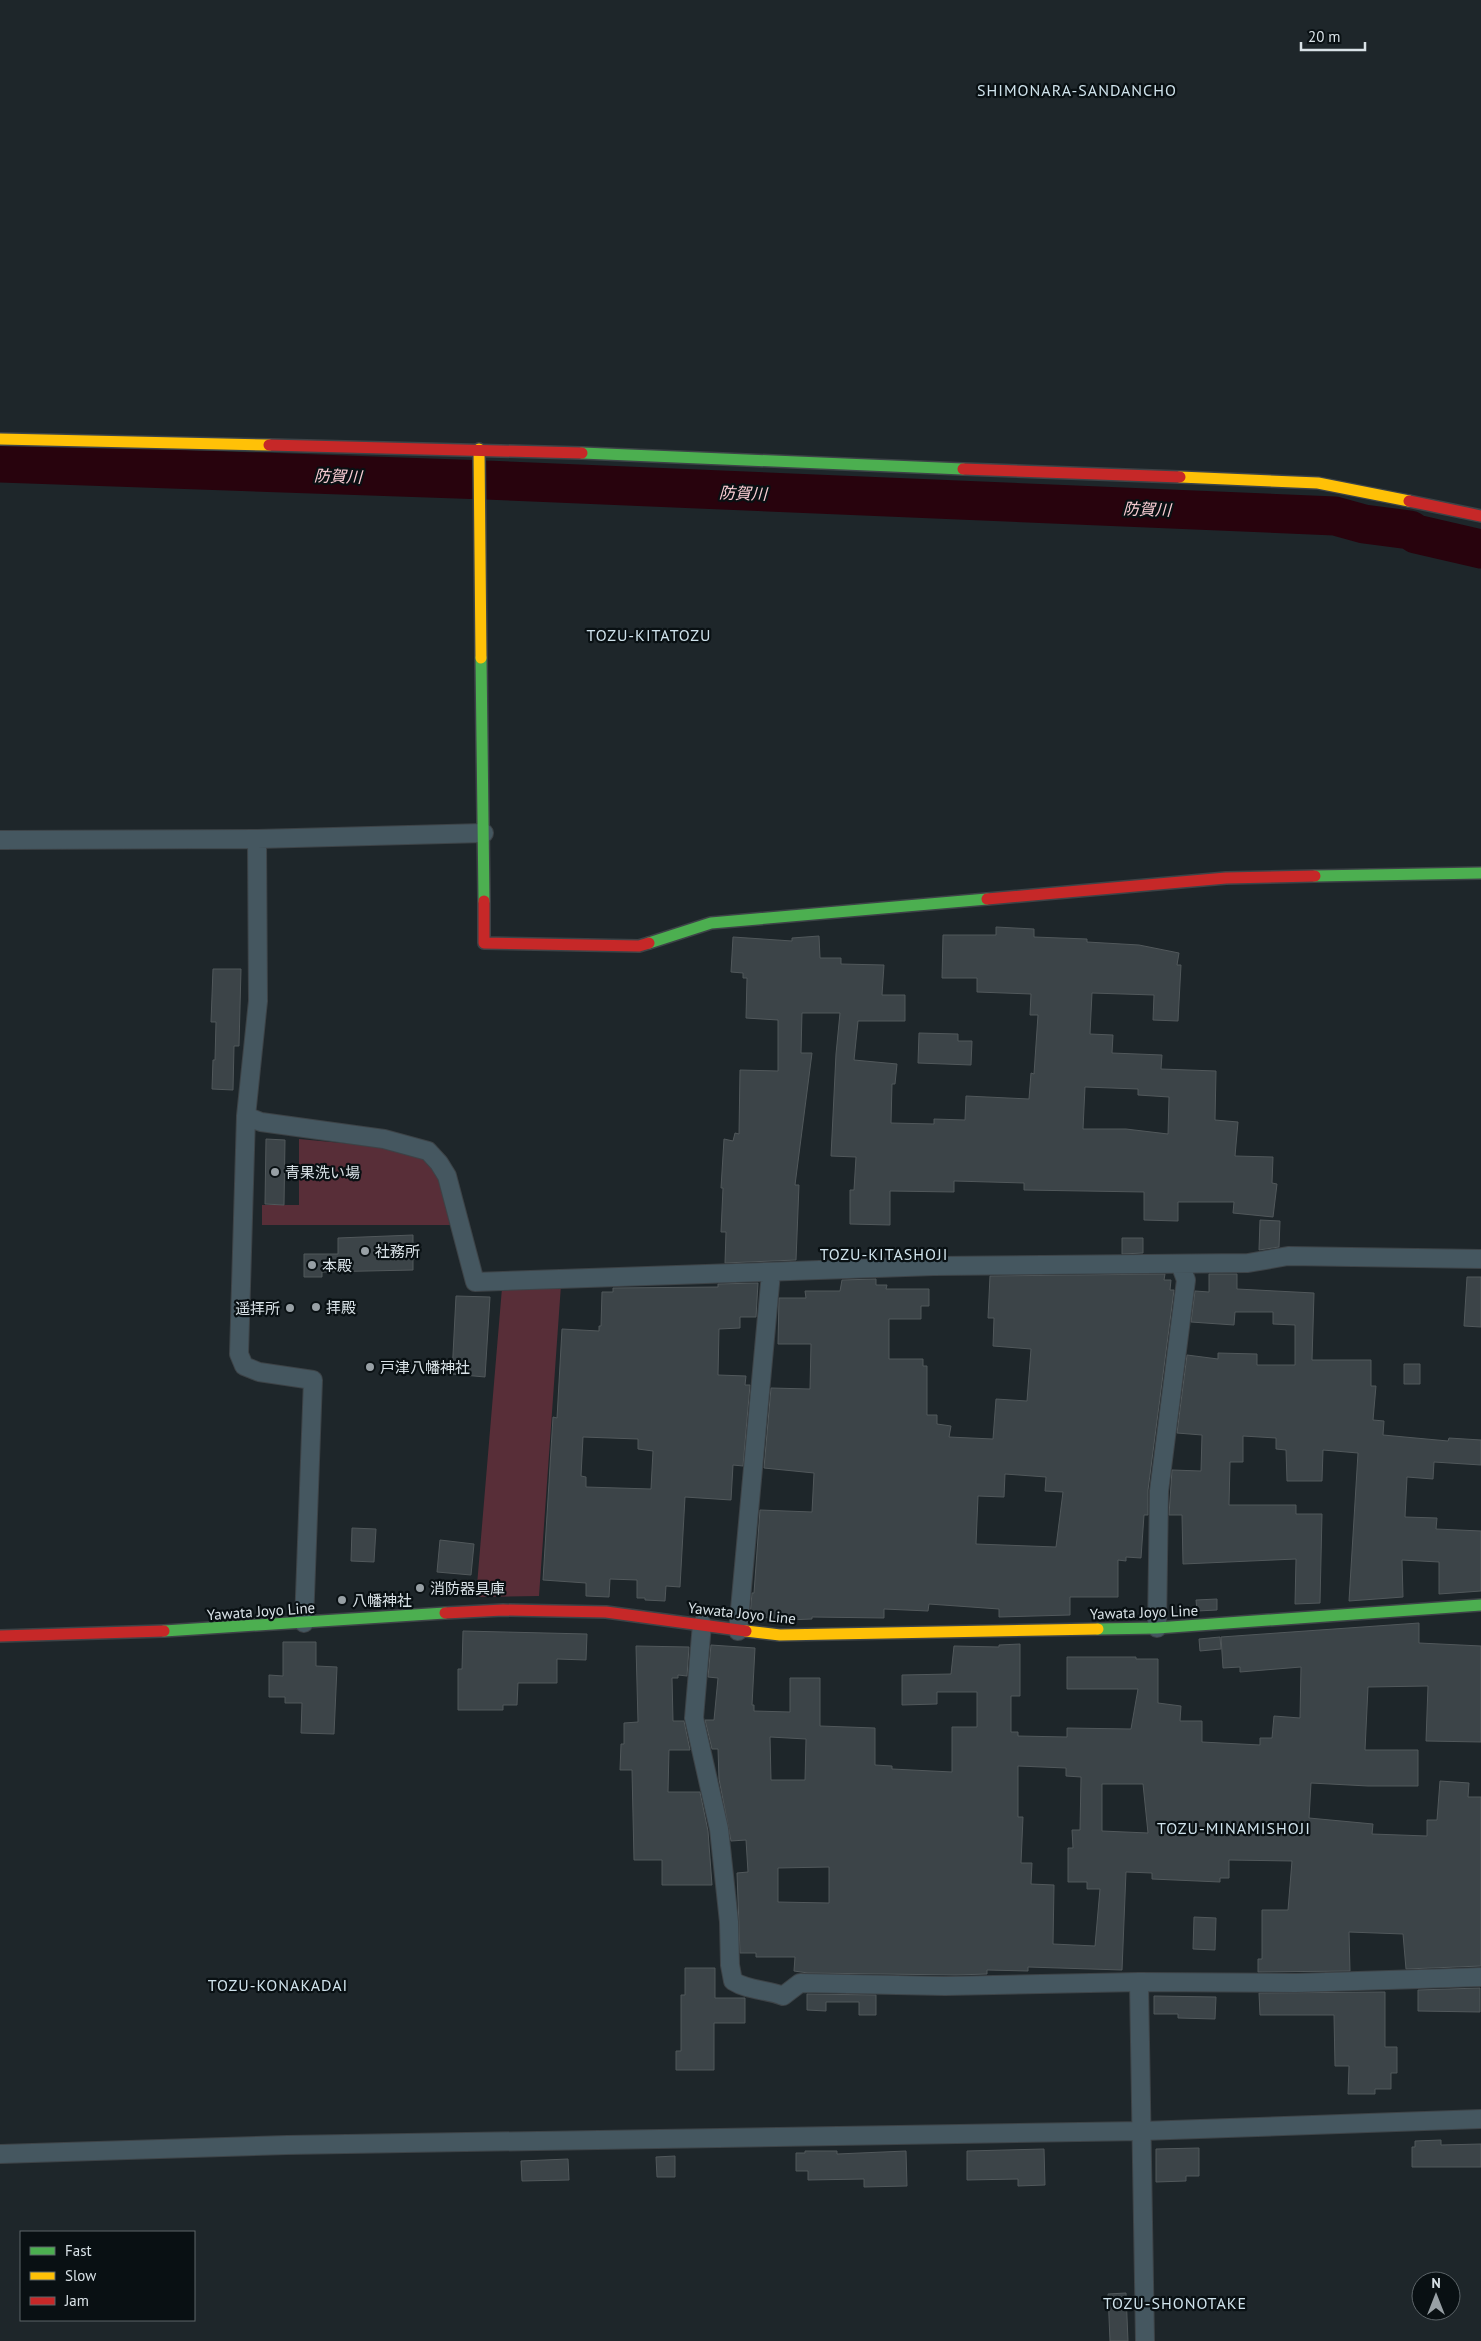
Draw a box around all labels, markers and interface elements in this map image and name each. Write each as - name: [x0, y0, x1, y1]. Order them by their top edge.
- scale bar: [1301, 20, 1365, 52]
- text: 20 m: [1308, 27, 1341, 46]
- district label: SHIMONARA-SANDANCHO: [977, 80, 1177, 100]
- water label: 防賀川: [314, 465, 364, 487]
- water label: 防賀川: [719, 482, 769, 504]
- water label: 防賀川: [1123, 498, 1173, 520]
- district label: TOZU-KITATOZU: [587, 625, 711, 645]
- place label: 青果洗い場: [285, 1163, 360, 1182]
- marker: 青果洗い場: [269, 1166, 281, 1178]
- place label: 社務所: [375, 1242, 420, 1261]
- district label: TOZU-KITASHOJI: [820, 1244, 948, 1264]
- marker: 社務所: [359, 1245, 371, 1257]
- place label: 本殿: [322, 1256, 352, 1275]
- marker: 本殿: [306, 1259, 318, 1271]
- place label: 拝殿: [326, 1298, 356, 1317]
- place label: 遥拝所: [235, 1299, 280, 1318]
- marker: 拝殿: [310, 1301, 322, 1313]
- marker: 遥拝所: [284, 1302, 296, 1314]
- place label: 戸津八幡神社: [380, 1358, 470, 1377]
- marker: 戸津八幡神社: [364, 1361, 376, 1373]
- place label: 消防器具庫: [430, 1579, 505, 1598]
- marker: 消防器具庫: [414, 1582, 426, 1594]
- place label: 八幡神社: [352, 1591, 412, 1610]
- marker: 八幡神社: [336, 1594, 348, 1606]
- street label: Yawata Joyo Line: [206, 1598, 316, 1624]
- street label: Yawata Joyo Line: [687, 1598, 797, 1628]
- street label: Yawata Joyo Line: [1089, 1601, 1199, 1623]
- district label: TOZU-MINAMISHOJI: [1157, 1818, 1311, 1838]
- district label: TOZU-KONAKADAI: [208, 1975, 348, 1995]
- legend: [20, 2231, 195, 2321]
- text: Fast: [65, 2241, 92, 2260]
- text: Slow: [65, 2266, 96, 2285]
- north arrow: [1411, 2271, 1461, 2321]
- text: N: [1431, 2274, 1441, 2292]
- text: Jam: [64, 2291, 89, 2310]
- district label: TOZU-SHONOTAKE: [1103, 2293, 1247, 2313]

